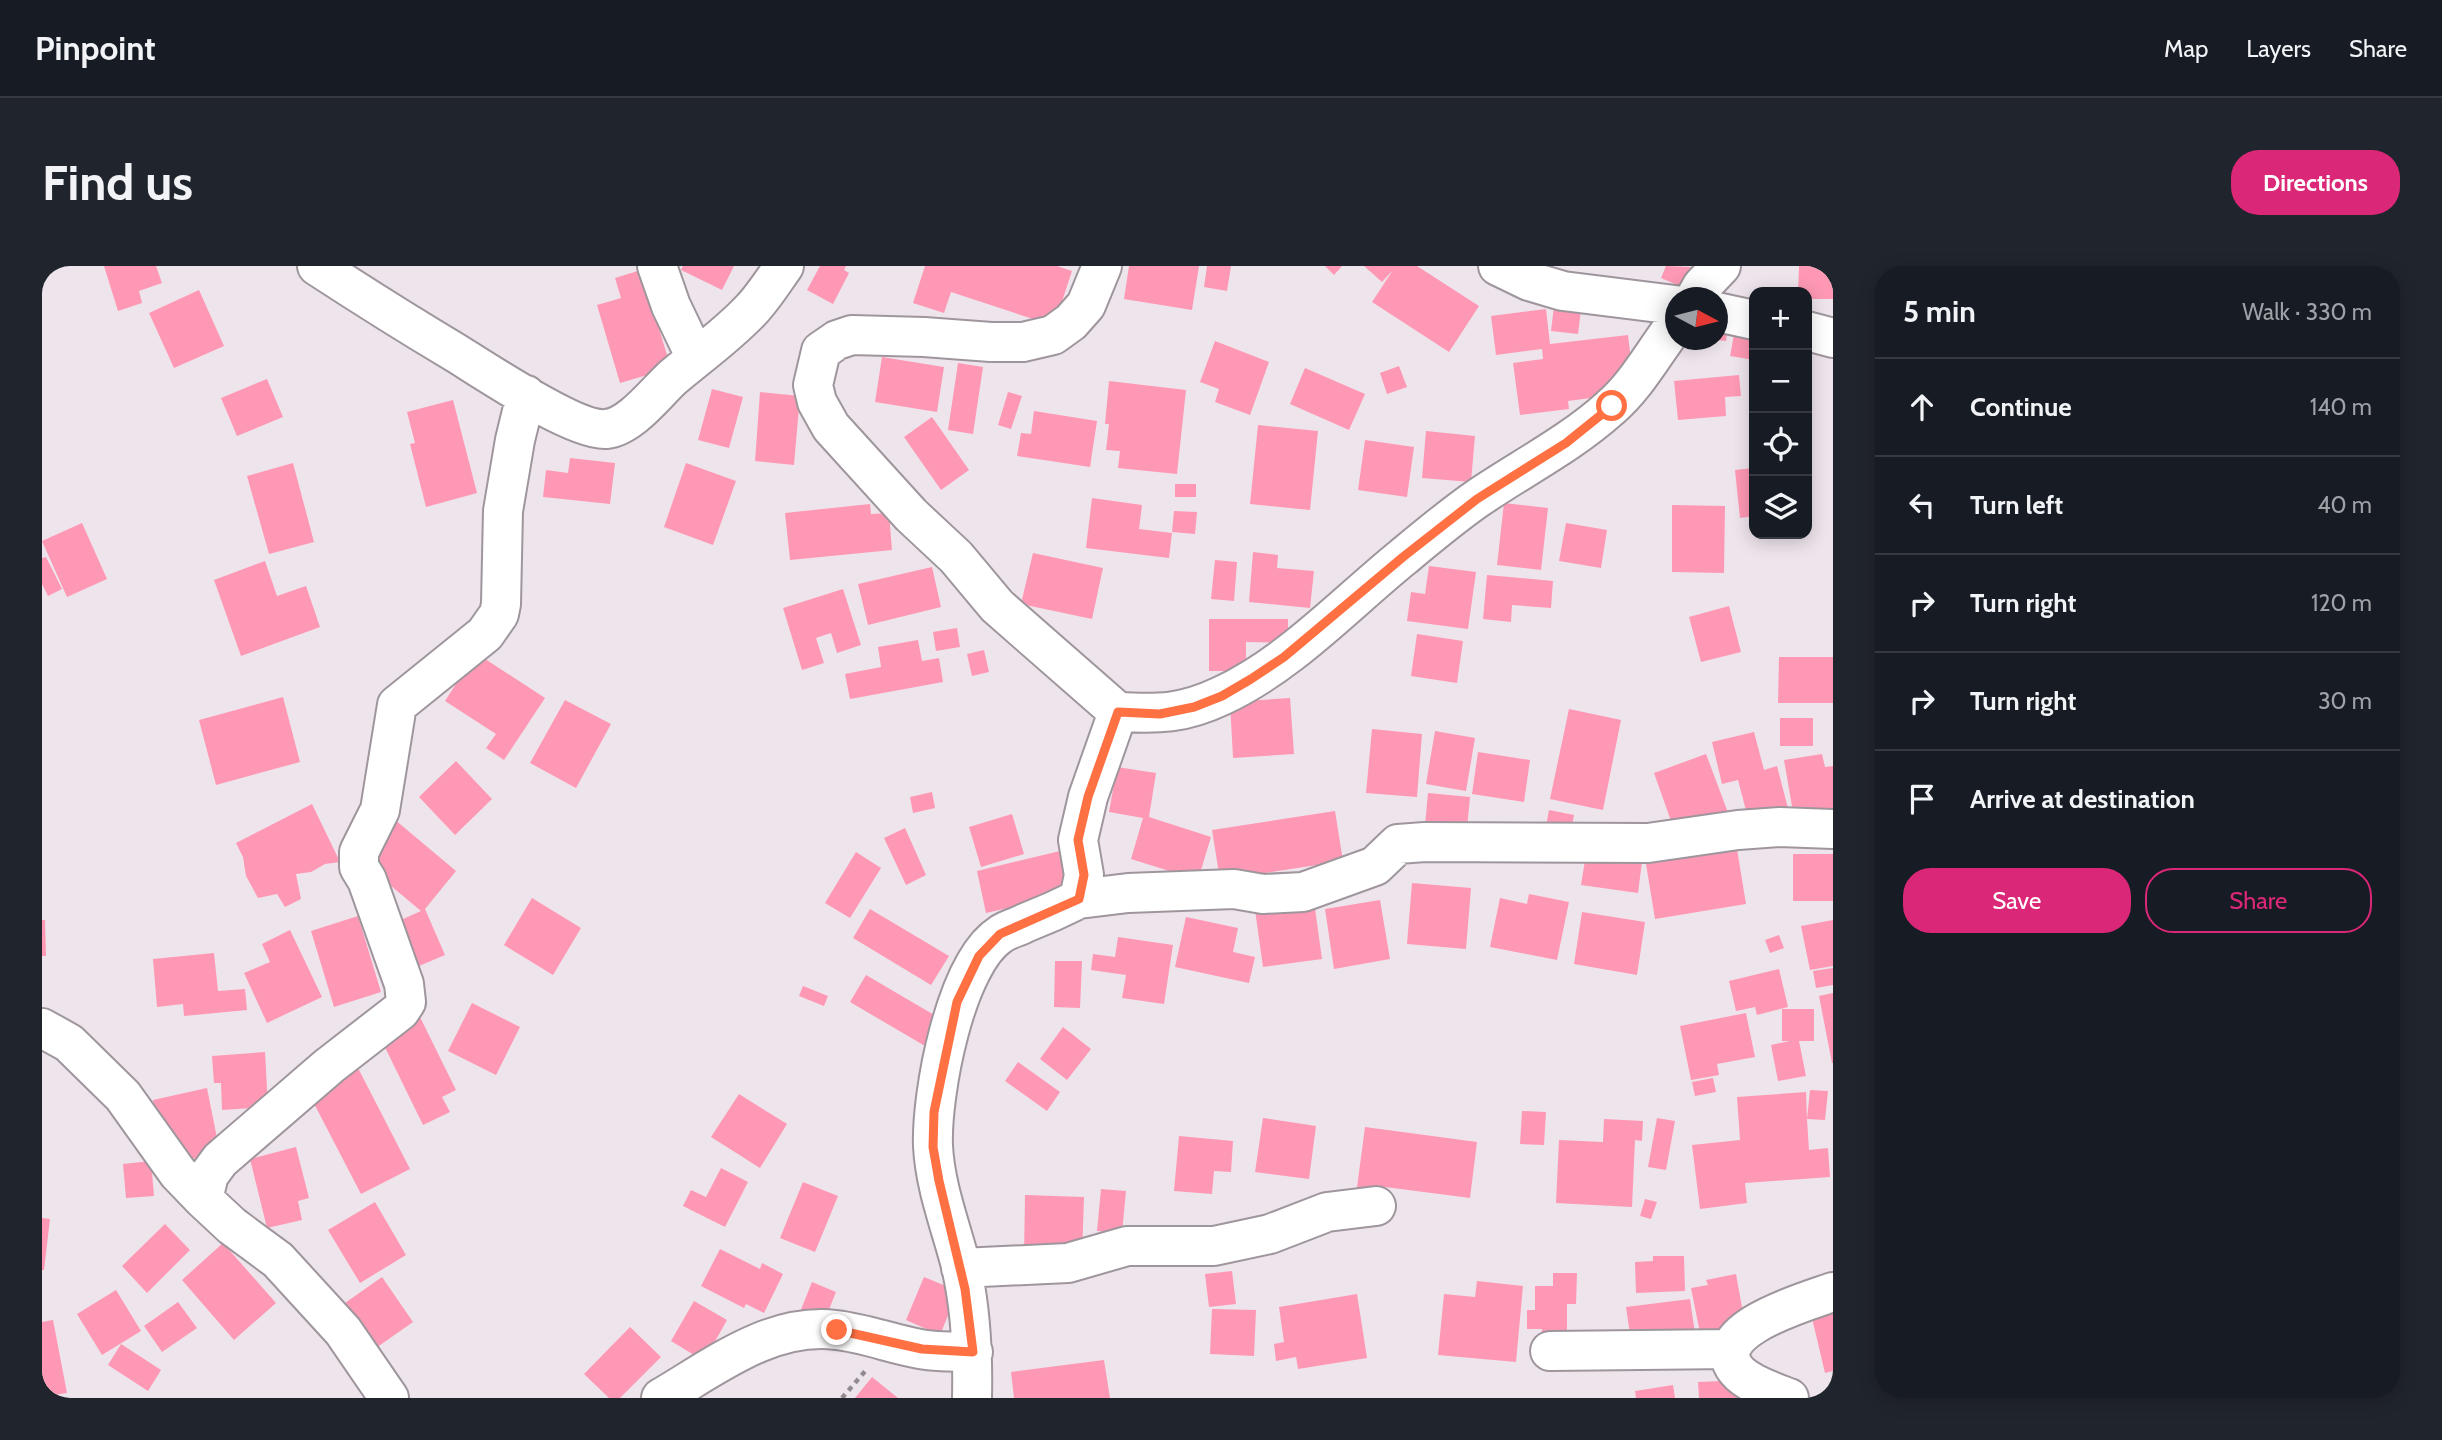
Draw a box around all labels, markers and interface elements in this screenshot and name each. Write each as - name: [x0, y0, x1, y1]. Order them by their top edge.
- text: Pinpoint: [35, 28, 156, 68]
- text: Map: [2164, 34, 2208, 63]
- text: Layers: [2246, 34, 2311, 63]
- text: Share: [2349, 34, 2407, 63]
- button: Directions: [2231, 150, 2400, 215]
- text: Find us: [42, 153, 193, 212]
- north arrow: [1665, 287, 1728, 350]
- map controls: [1749, 287, 1812, 539]
- button: +: [1749, 287, 1812, 350]
- text: 5 min: [1903, 293, 1976, 330]
- text: Walk · 330 m: [2242, 298, 2372, 326]
- button: −: [1749, 350, 1812, 413]
- icon: ahead: [1903, 388, 1941, 426]
- route start: [1596, 390, 1627, 421]
- text: Continue: [1970, 391, 2072, 423]
- text: 140 m: [2310, 393, 2372, 421]
- button: locate: [1749, 413, 1812, 476]
- button: layers: [1749, 476, 1812, 539]
- icon: left: [1903, 486, 1941, 524]
- text: Turn left: [1970, 489, 2063, 521]
- text: 40 m: [2317, 491, 2372, 519]
- icon: right: [1903, 584, 1941, 622]
- text: Turn right: [1970, 587, 2076, 619]
- text: 120 m: [2311, 589, 2372, 617]
- icon: right: [1903, 682, 1941, 720]
- text: Turn right: [1970, 685, 2076, 717]
- text: 30 m: [2318, 687, 2372, 715]
- icon: arrive: [1903, 780, 1941, 818]
- text: Arrive at destination: [1970, 783, 2195, 815]
- button: Save: [1903, 868, 2131, 933]
- button: Share: [2145, 868, 2372, 933]
- route end: [821, 1314, 852, 1345]

